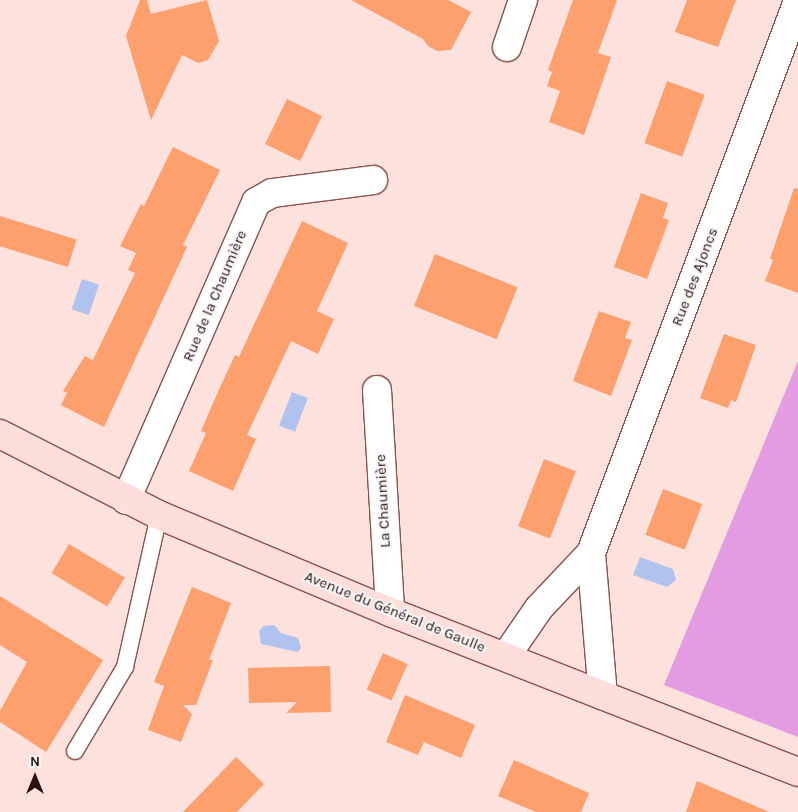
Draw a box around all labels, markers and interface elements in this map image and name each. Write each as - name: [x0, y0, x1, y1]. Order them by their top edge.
- street label: Rue des Ajoncs: [668, 225, 722, 329]
- street label: Rue de la Chaumière: [179, 228, 251, 364]
- street label: La Chaumière: [372, 454, 394, 548]
- street label: Avenue du Général de Gaulle: [302, 567, 488, 657]
- north arrow: [10, 752, 60, 802]
- text: N: [30, 753, 40, 770]

